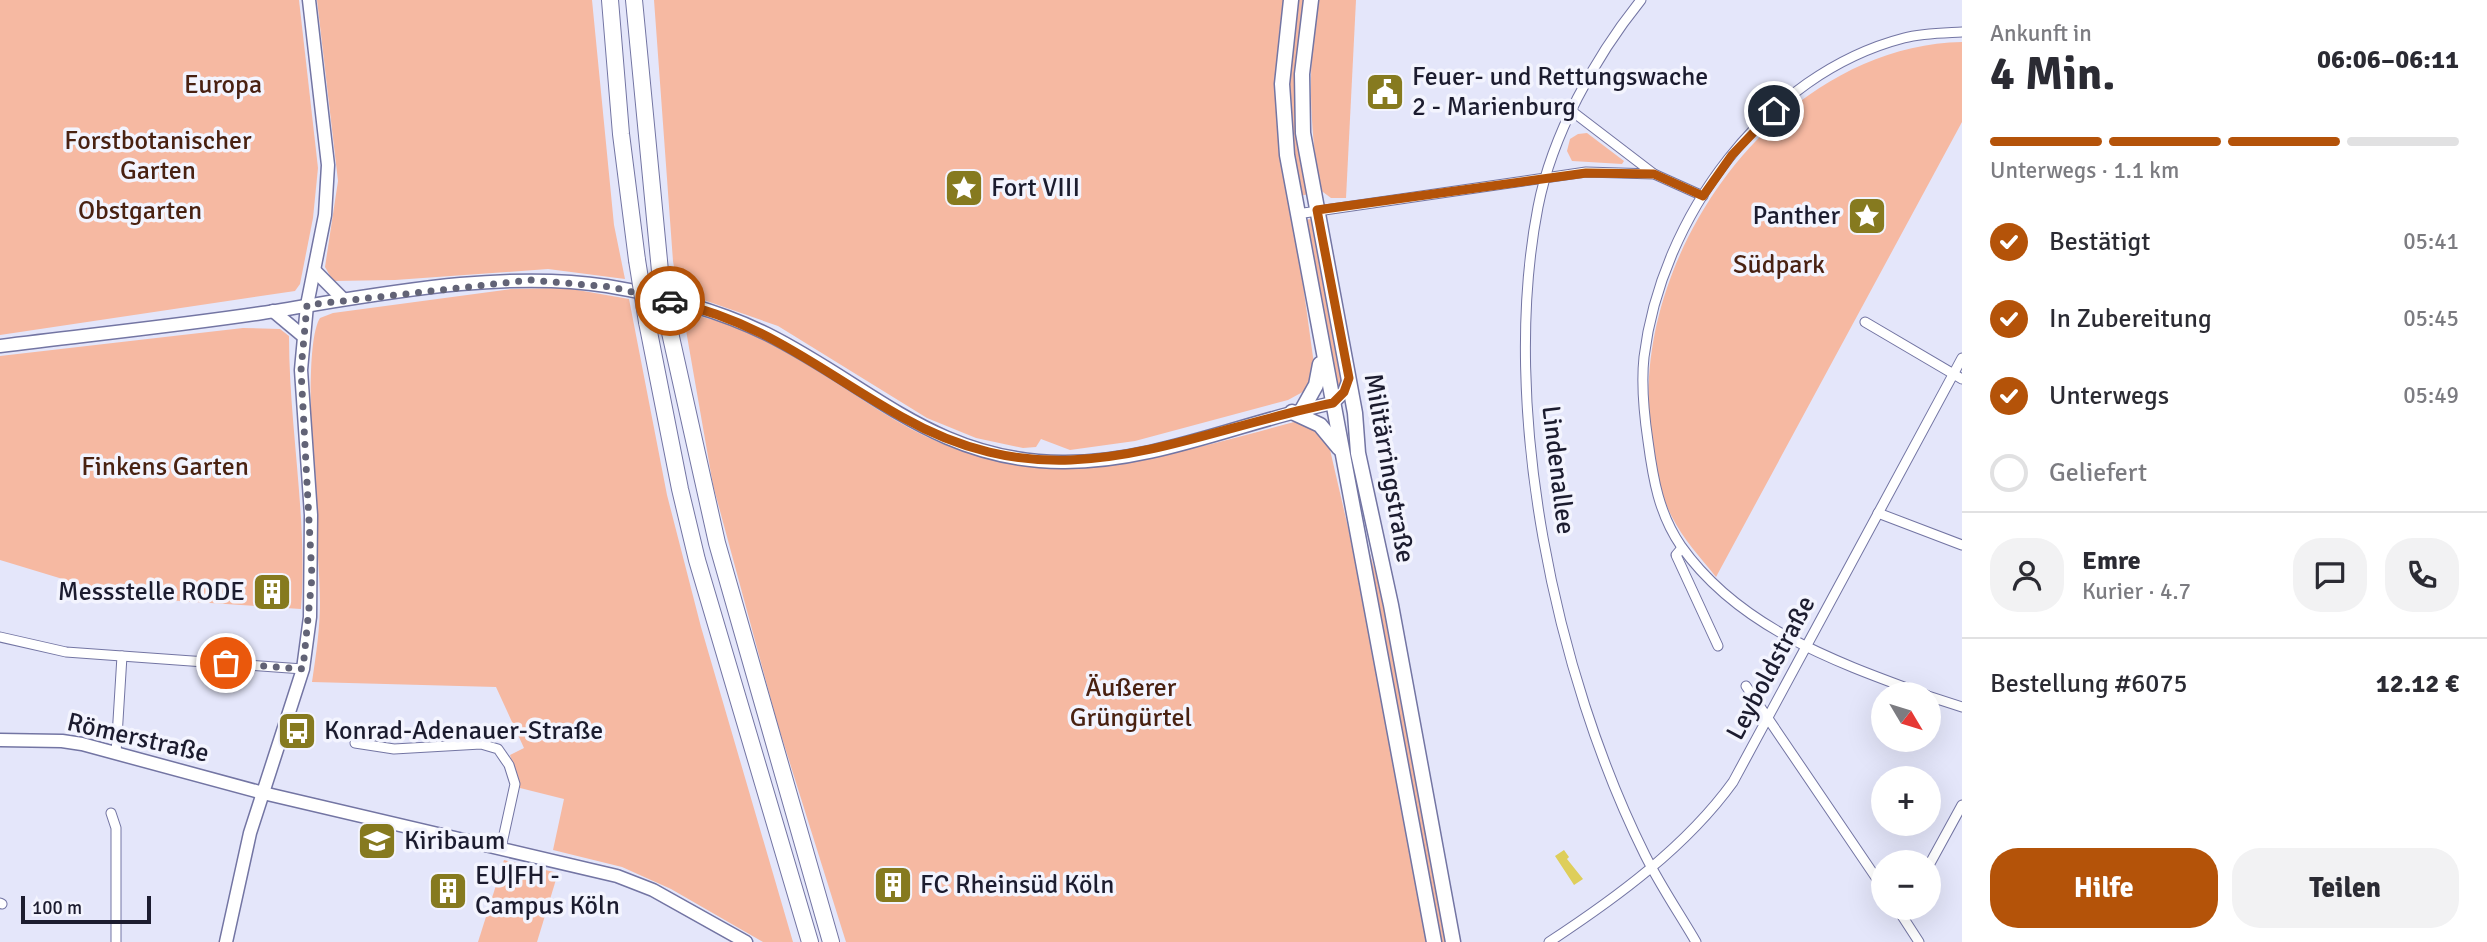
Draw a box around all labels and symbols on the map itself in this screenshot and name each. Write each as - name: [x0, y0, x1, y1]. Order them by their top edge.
- place label: Feuer- und Rettungswache 2 - Marienburg: [1412, 61, 1708, 123]
- park label: Europa: [184, 69, 262, 101]
- public building icon: Feuer- und Rettungswache 2 - Marienburg: [1364, 71, 1406, 113]
- pin: [1744, 81, 1804, 141]
- park label: Forstbotanischer Garten: [64, 125, 252, 187]
- place icon: Fort VIII: [943, 167, 985, 209]
- place label: Fort VIII: [991, 172, 1080, 204]
- park label: Obstgarten: [78, 195, 202, 227]
- place icon: Panther: [1846, 195, 1888, 237]
- place label: Panther: [1753, 200, 1840, 232]
- park label: Südpark: [1733, 249, 1825, 281]
- courier: [635, 266, 705, 336]
- street label: Militärringstraße: [1357, 371, 1421, 565]
- street label: Lindenallee: [1534, 404, 1582, 536]
- park label: Finkens Garten: [81, 451, 249, 483]
- building icon: Messstelle RODE: [251, 571, 293, 613]
- place label: Messstelle RODE: [58, 576, 245, 608]
- street label: Leyboldstraße: [1720, 590, 1822, 746]
- pin: [196, 633, 256, 693]
- park label: Äußerer Grüngürtel: [1070, 672, 1192, 734]
- north arrow: [1871, 682, 1941, 752]
- street label: Römerstraße: [64, 706, 212, 770]
- bus stop icon: Konrad-Adenauer-Straße: [276, 710, 318, 752]
- place label: Konrad-Adenauer-Straße: [324, 715, 603, 747]
- school or university icon: Kiribaum: [356, 820, 398, 862]
- place label: Kiribaum: [404, 825, 505, 857]
- place label: EU|FH - Campus Köln: [475, 860, 620, 922]
- building icon: FC Rheinsüd Köln: [872, 864, 914, 906]
- place label: FC Rheinsüd Köln: [920, 869, 1114, 901]
- building icon: EU|FH - Campus Köln: [427, 870, 469, 912]
- scale bar: [21, 893, 150, 925]

